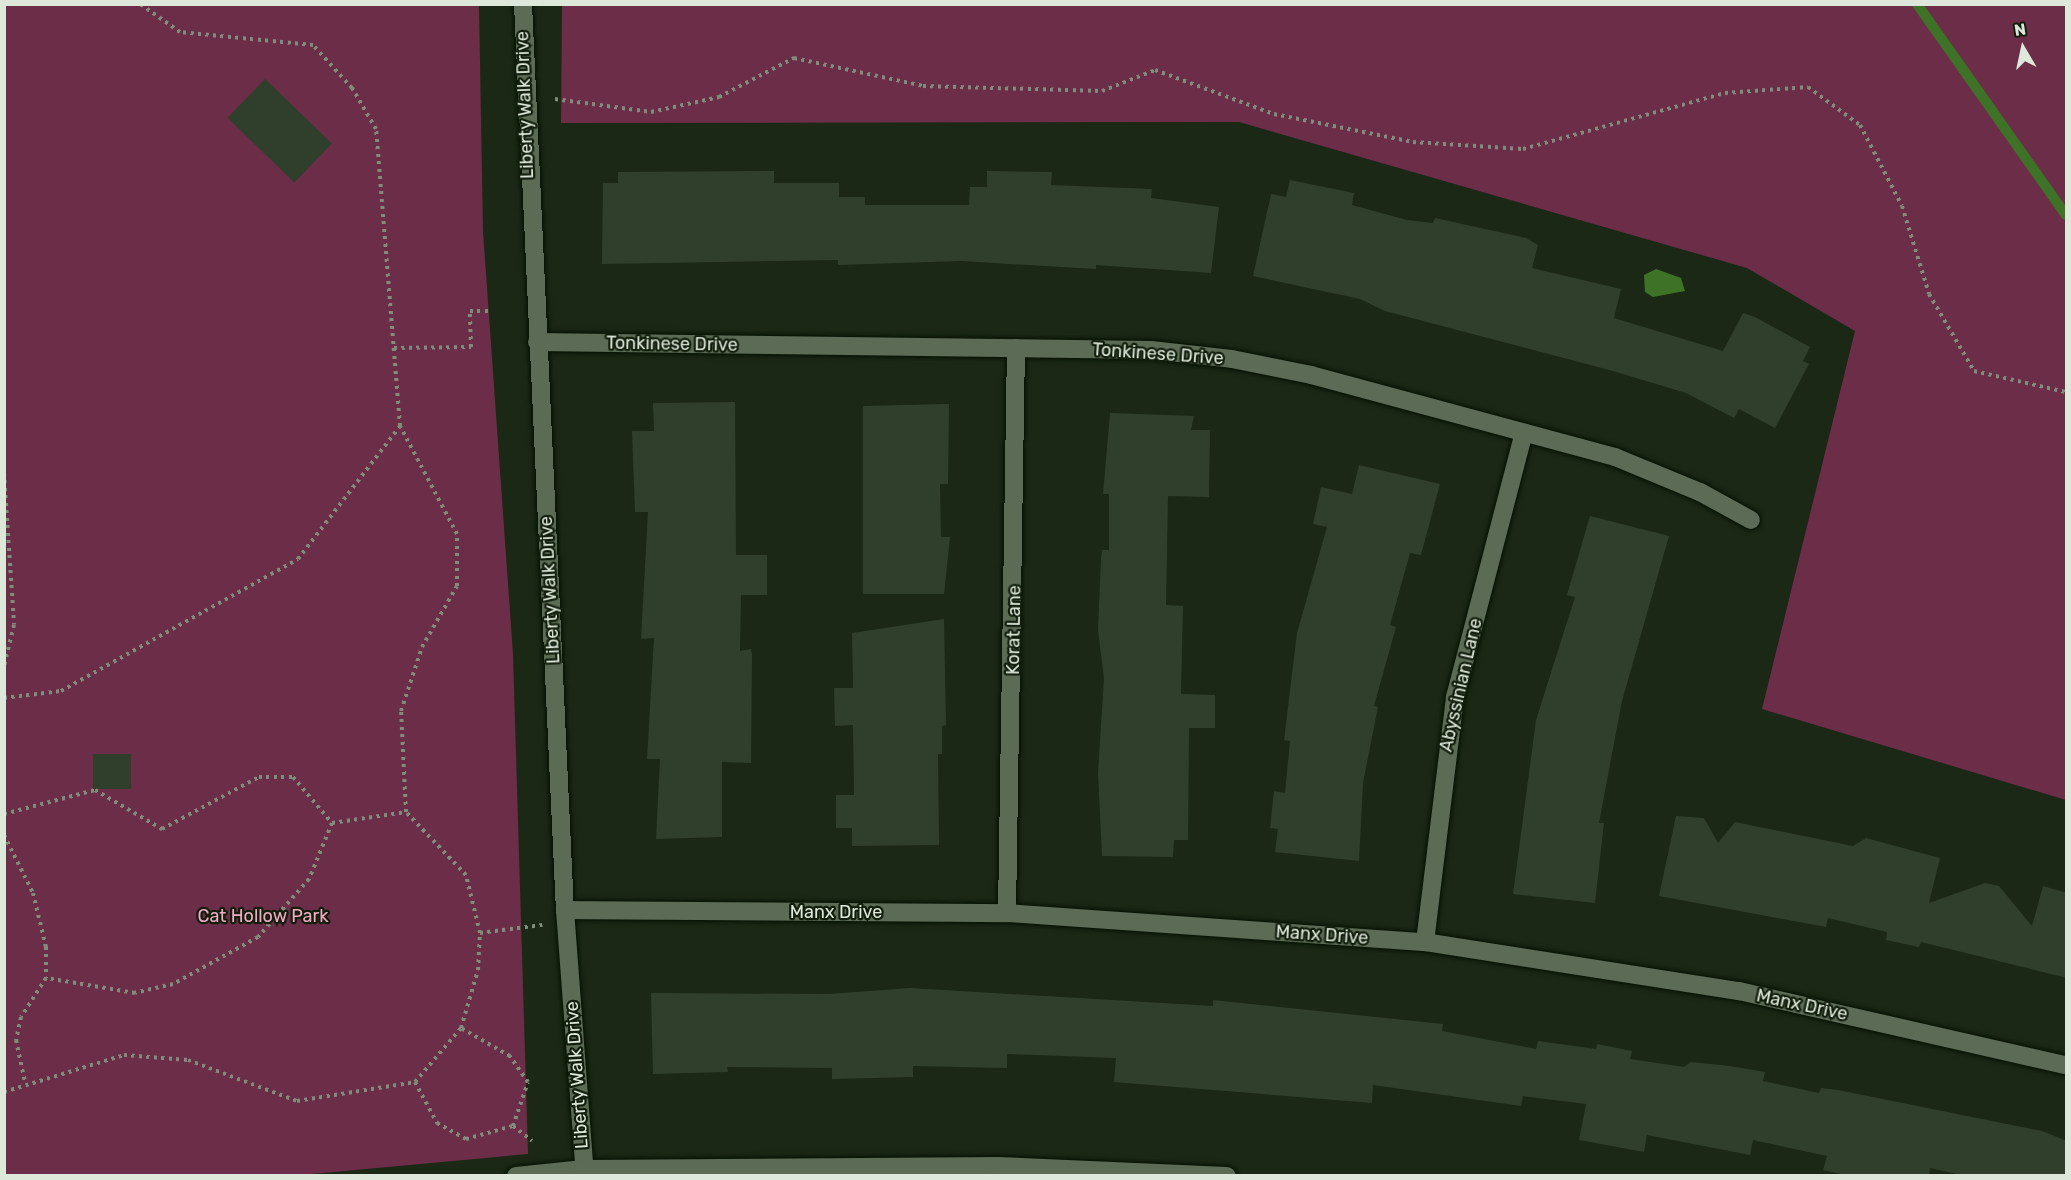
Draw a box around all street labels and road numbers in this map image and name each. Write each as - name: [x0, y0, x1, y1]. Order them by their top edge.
- street label: Liberty Walk Drive: [512, 30, 538, 180]
- street label: Tonkinese Drive: [606, 332, 738, 356]
- street label: Tonkinese Drive: [1092, 339, 1224, 369]
- street label: Liberty Walk Drive: [535, 515, 565, 665]
- street label: Korat Lane: [1002, 585, 1026, 675]
- street label: Abyssinian Lane: [1435, 616, 1487, 754]
- street label: Manx Drive: [790, 901, 882, 923]
- street label: Manx Drive: [1275, 921, 1369, 949]
- street label: Manx Drive: [1754, 985, 1850, 1025]
- street label: Liberty Walk Drive: [561, 1000, 593, 1150]

